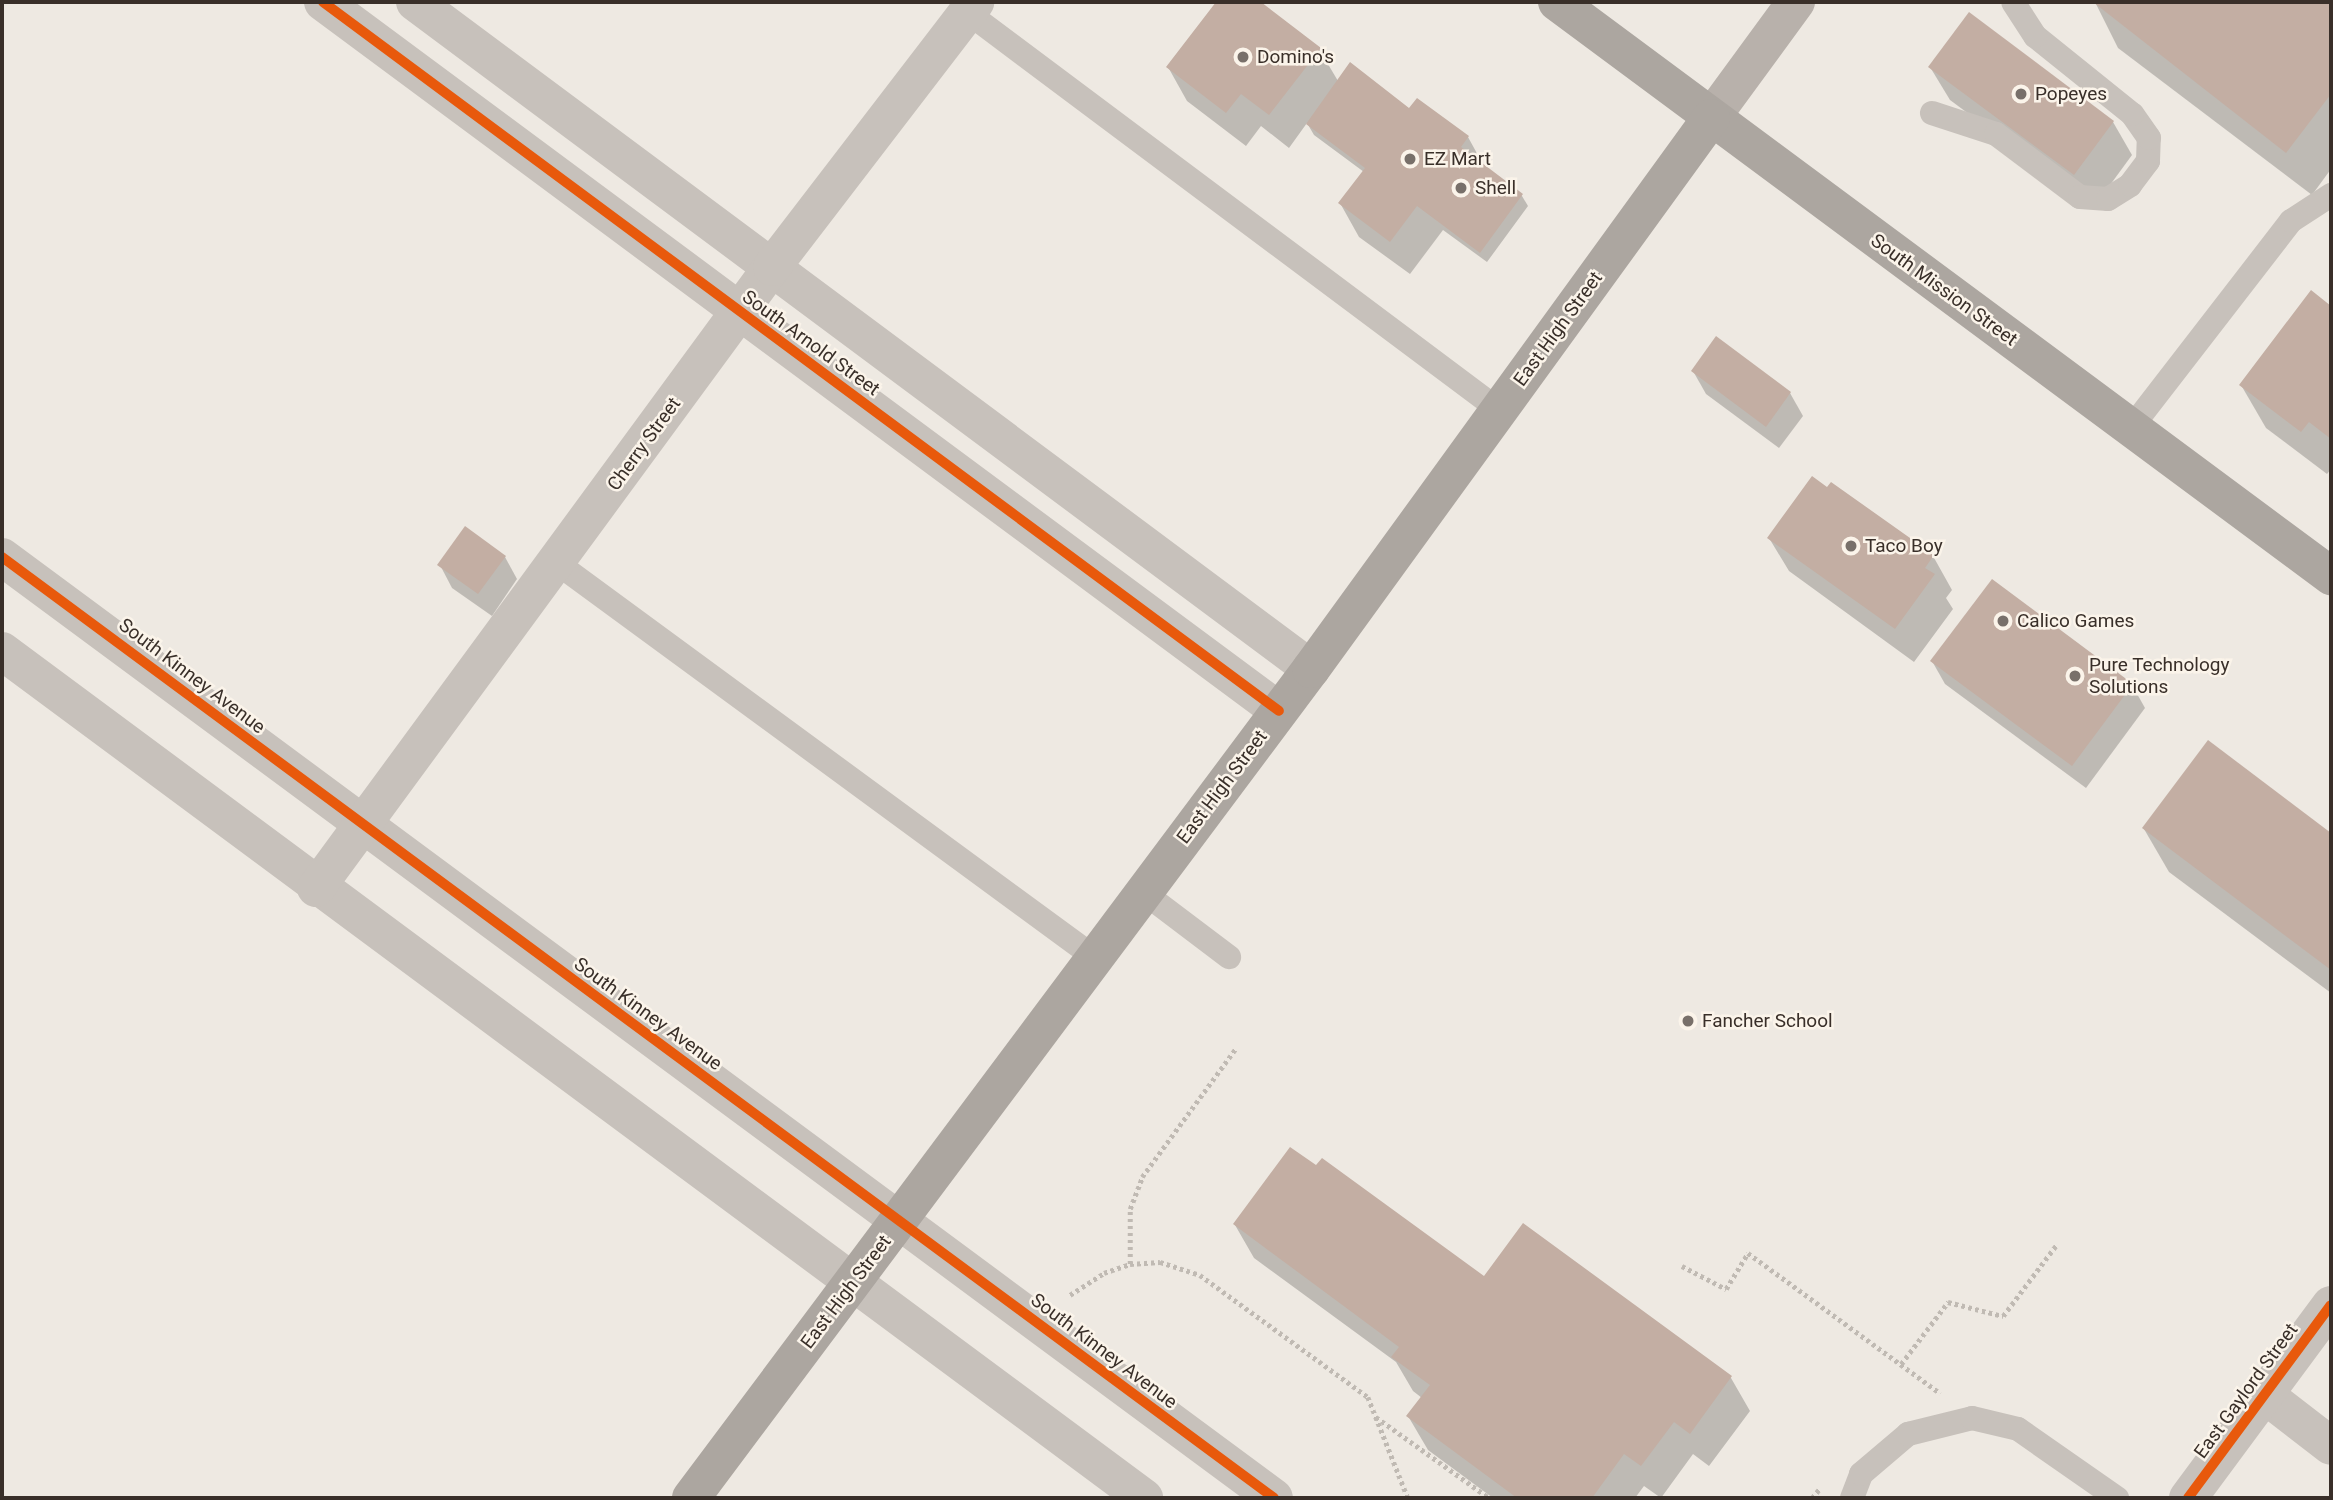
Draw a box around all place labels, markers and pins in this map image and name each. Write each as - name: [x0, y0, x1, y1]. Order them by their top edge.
- place label: Domino's: [1257, 46, 1334, 68]
- marker: Domino's: [1235, 49, 1251, 65]
- place label: Popeyes: [2035, 83, 2107, 105]
- marker: Popeyes: [2013, 86, 2029, 102]
- place label: EZ Mart: [1424, 148, 1491, 170]
- marker: EZ Mart: [1402, 151, 1418, 167]
- place label: Shell: [1475, 177, 1516, 199]
- marker: Shell: [1453, 180, 1469, 196]
- place label: Taco Boy: [1865, 535, 1943, 557]
- marker: Taco Boy: [1843, 538, 1859, 554]
- place label: Calico Games: [2017, 610, 2134, 632]
- marker: Calico Games: [1995, 613, 2011, 629]
- place label: Pure Technology Solutions: [2089, 654, 2230, 698]
- marker: Pure Technology Solutions: [2067, 668, 2083, 684]
- place label: Fancher School: [1702, 1010, 1833, 1032]
- marker: Fancher School: [1680, 1013, 1696, 1029]

